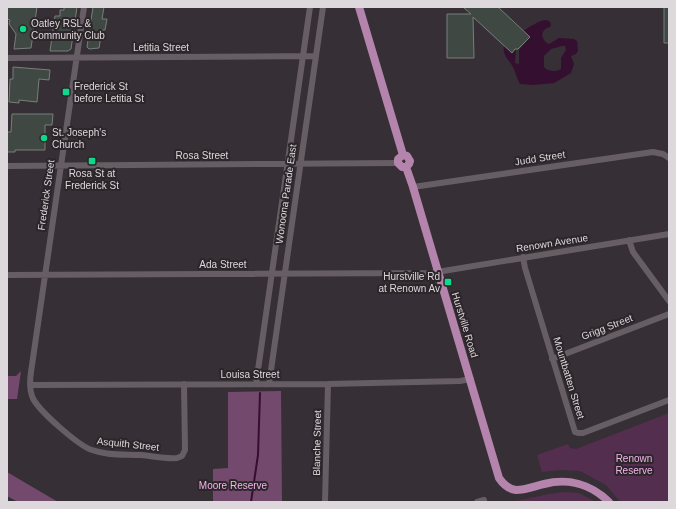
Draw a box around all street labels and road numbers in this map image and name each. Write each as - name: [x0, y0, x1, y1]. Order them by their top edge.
- street label: Letitia Street: [133, 42, 189, 53]
- street label: Wonoona Parade East: [274, 143, 298, 245]
- street label: Judd Street: [514, 149, 566, 167]
- street label: Rosa Street: [176, 150, 229, 161]
- street label: Frederick Street: [36, 159, 56, 231]
- street label: Renown Avenue: [515, 232, 589, 254]
- street label: Ada Street: [199, 259, 247, 270]
- street label: Hurstville Road: [450, 291, 480, 359]
- street label: Grigg Street: [580, 312, 634, 342]
- street label: Mountbatten Street: [551, 336, 587, 420]
- street label: Louisa Street: [221, 369, 280, 380]
- street label: Blanche Street: [311, 410, 323, 476]
- street label: Asquith Street: [96, 435, 160, 453]

